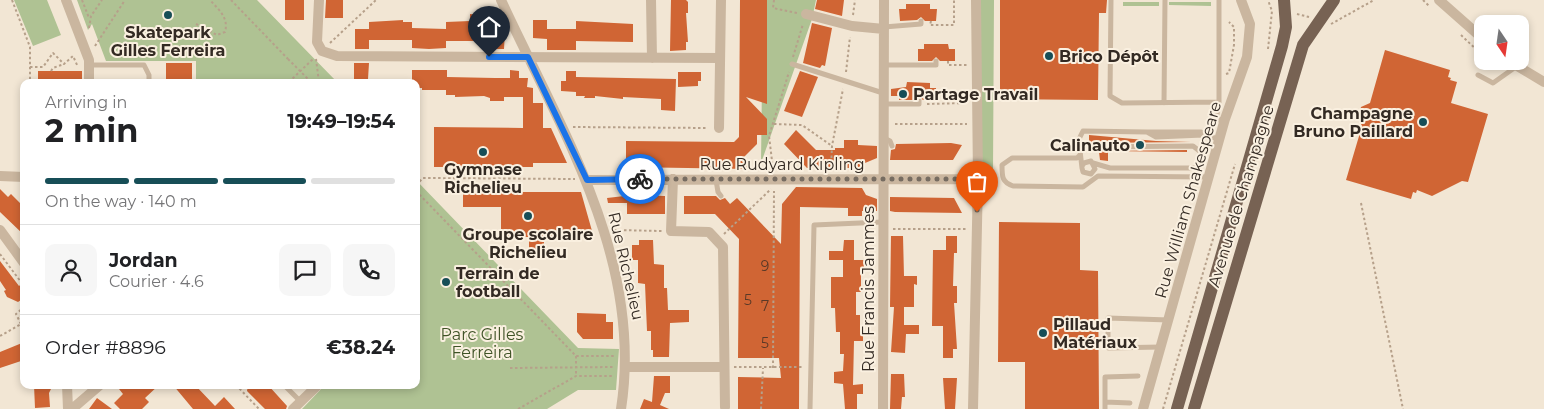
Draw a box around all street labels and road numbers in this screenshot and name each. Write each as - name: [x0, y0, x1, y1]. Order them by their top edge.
- street label: Rue William Shakespeare: [1151, 99, 1225, 301]
- street label: Avenue de Champagne: [1204, 103, 1278, 289]
- street label: Rue Rudyard Kipling: [699, 155, 865, 174]
- street label: Rue Francis Jammes: [859, 206, 878, 372]
- street label: Rue Richelieu: [604, 210, 648, 322]

